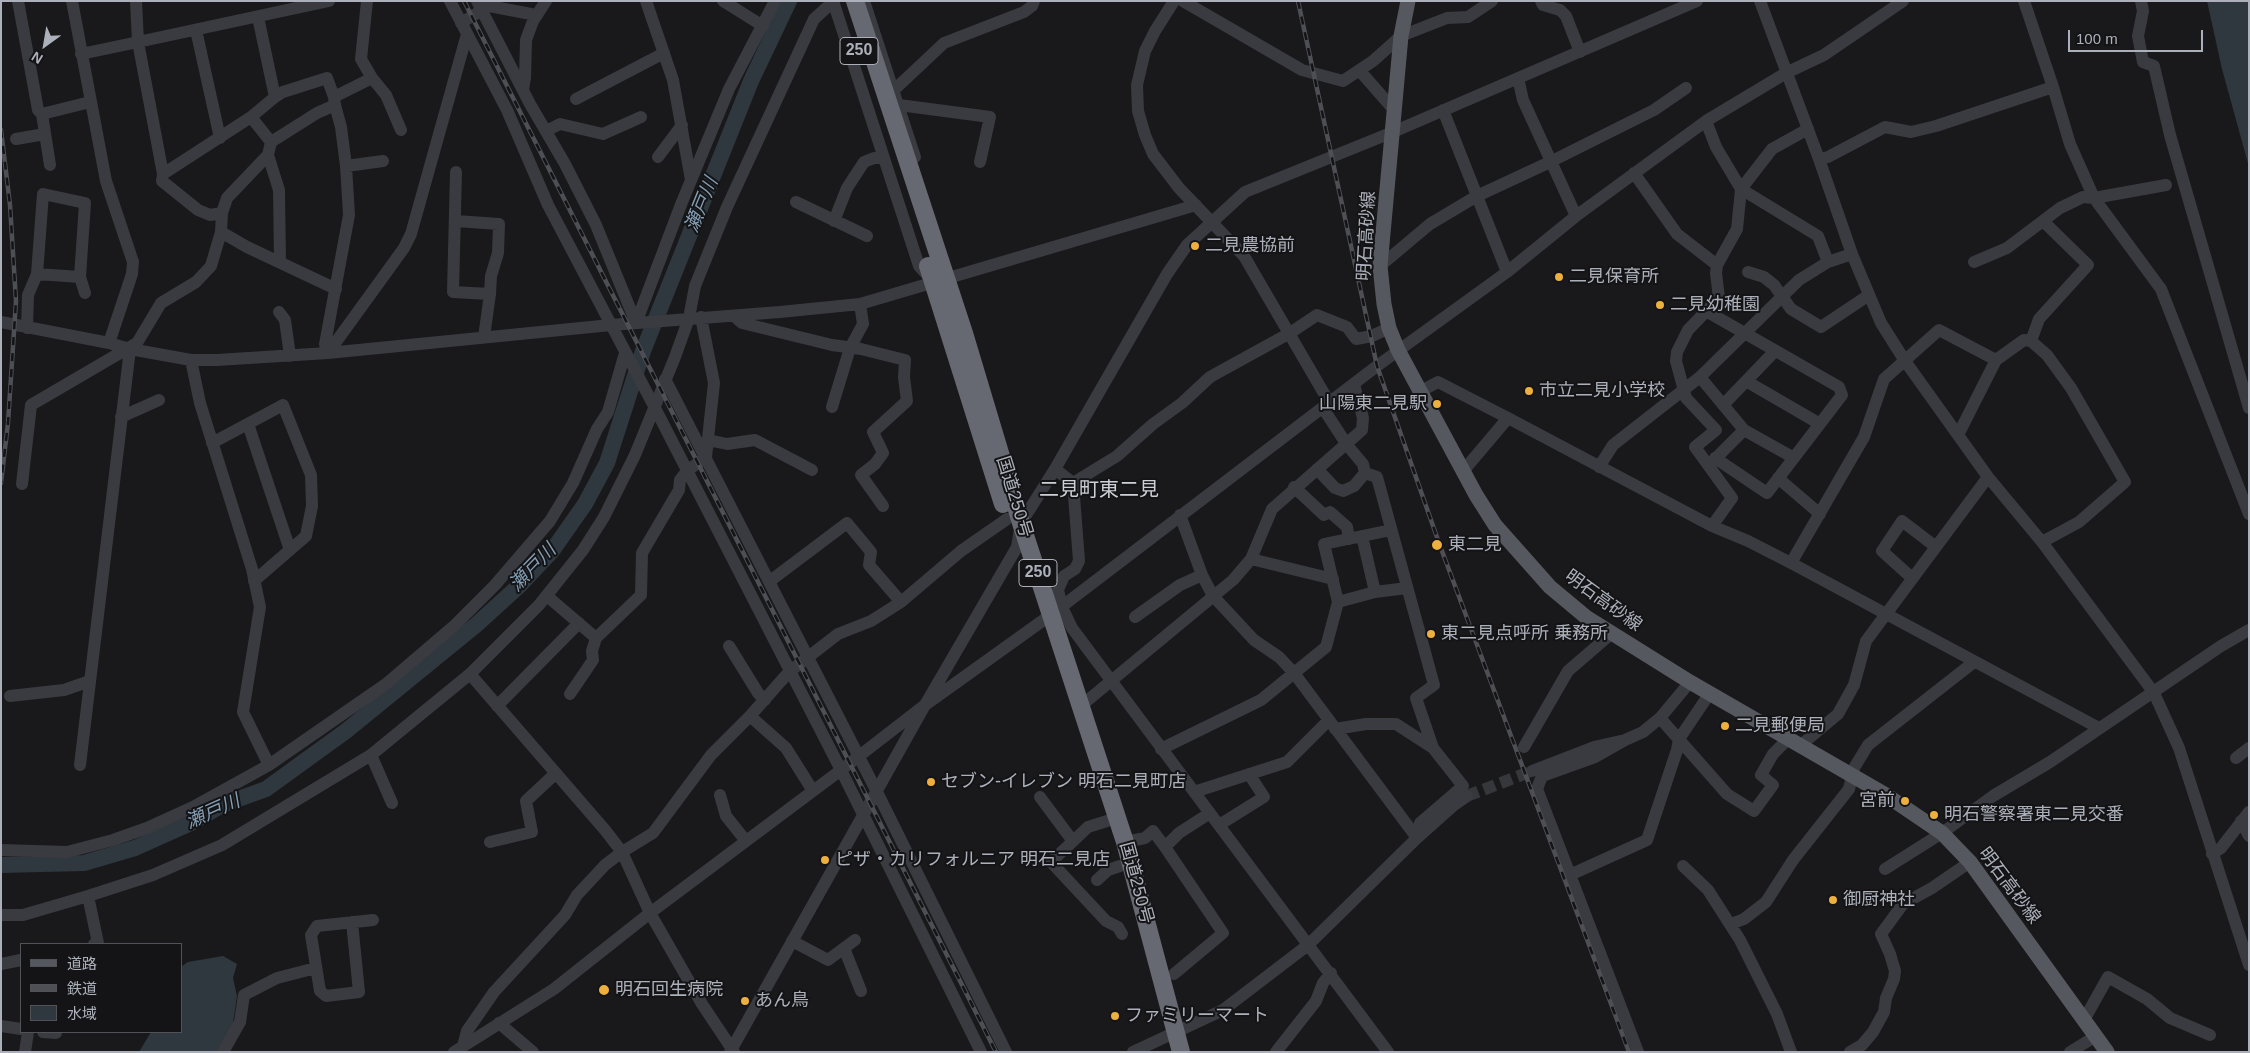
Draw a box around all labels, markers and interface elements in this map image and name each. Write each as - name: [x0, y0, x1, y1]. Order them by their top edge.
- north arrow: [20, 20, 70, 70]
- scale bar: [2070, 20, 2205, 52]
- text: 100 m: [2076, 30, 2118, 47]
- road number: 250: [840, 37, 878, 64]
- text: N: [29, 48, 46, 67]
- water label: 瀬戸川: [681, 174, 723, 236]
- street label: 明石高砂線: [1354, 190, 1380, 282]
- place label: 二見農協前: [1205, 235, 1295, 257]
- marker: 二見農協前: [1189, 240, 1201, 252]
- place label: 二見保育所: [1569, 266, 1659, 288]
- marker: 二見保育所: [1553, 271, 1565, 283]
- place label: 二見幼稚園: [1670, 294, 1760, 316]
- marker: 二見幼稚園: [1654, 299, 1666, 311]
- place label: 市立二見小学校: [1539, 380, 1665, 402]
- marker: 市立二見小学校: [1523, 385, 1535, 397]
- place label: 山陽東二見駅: [1319, 393, 1427, 415]
- marker: 山陽東二見駅: [1431, 398, 1443, 410]
- street label: 国道250号: [991, 454, 1037, 540]
- district label: 二見町東二見: [1039, 478, 1159, 502]
- place label: 東二見: [1448, 534, 1502, 556]
- marker: 東二見: [1430, 538, 1444, 552]
- water label: 瀬戸川: [505, 540, 561, 596]
- road number: 250: [1019, 560, 1057, 586]
- street label: 明石高砂線: [1560, 566, 1646, 636]
- place label: 東二見点呼所 乗務所: [1441, 623, 1608, 645]
- marker: 東二見点呼所 乗務所: [1425, 628, 1437, 640]
- place label: 二見郵便局: [1735, 715, 1825, 737]
- marker: 二見郵便局: [1719, 720, 1731, 732]
- place label: セブン-イレブン 明石二見町店: [941, 771, 1186, 793]
- marker: セブン-イレブン 明石二見町店: [925, 776, 937, 788]
- water label: 瀬戸川: [182, 790, 244, 834]
- place label: 宮前: [1859, 790, 1895, 812]
- marker: 宮前: [1899, 795, 1911, 807]
- place label: 明石警察署東二見交番: [1944, 804, 2124, 826]
- marker: 明石警察署東二見交番: [1928, 809, 1940, 821]
- street label: 国道250号: [1115, 840, 1157, 926]
- street label: 明石高砂線: [1973, 844, 2045, 928]
- place label: ピザ・カリフォルニア 明石二見店: [835, 849, 1110, 871]
- marker: ピザ・カリフォルニア 明石二見店: [819, 854, 831, 866]
- place label: 御厨神社: [1843, 889, 1915, 911]
- marker: 御厨神社: [1827, 894, 1839, 906]
- legend: [20, 943, 182, 1033]
- text: 道路: [67, 955, 97, 972]
- place label: 明石回生病院: [615, 979, 723, 1001]
- text: 鉄道: [67, 980, 97, 997]
- marker: 明石回生病院: [597, 983, 611, 997]
- place label: あん鳥: [755, 990, 809, 1012]
- marker: あん鳥: [739, 995, 751, 1007]
- text: 水域: [67, 1005, 97, 1022]
- place label: ファミリーマート: [1125, 1005, 1269, 1027]
- marker: ファミリーマート: [1109, 1010, 1121, 1022]

